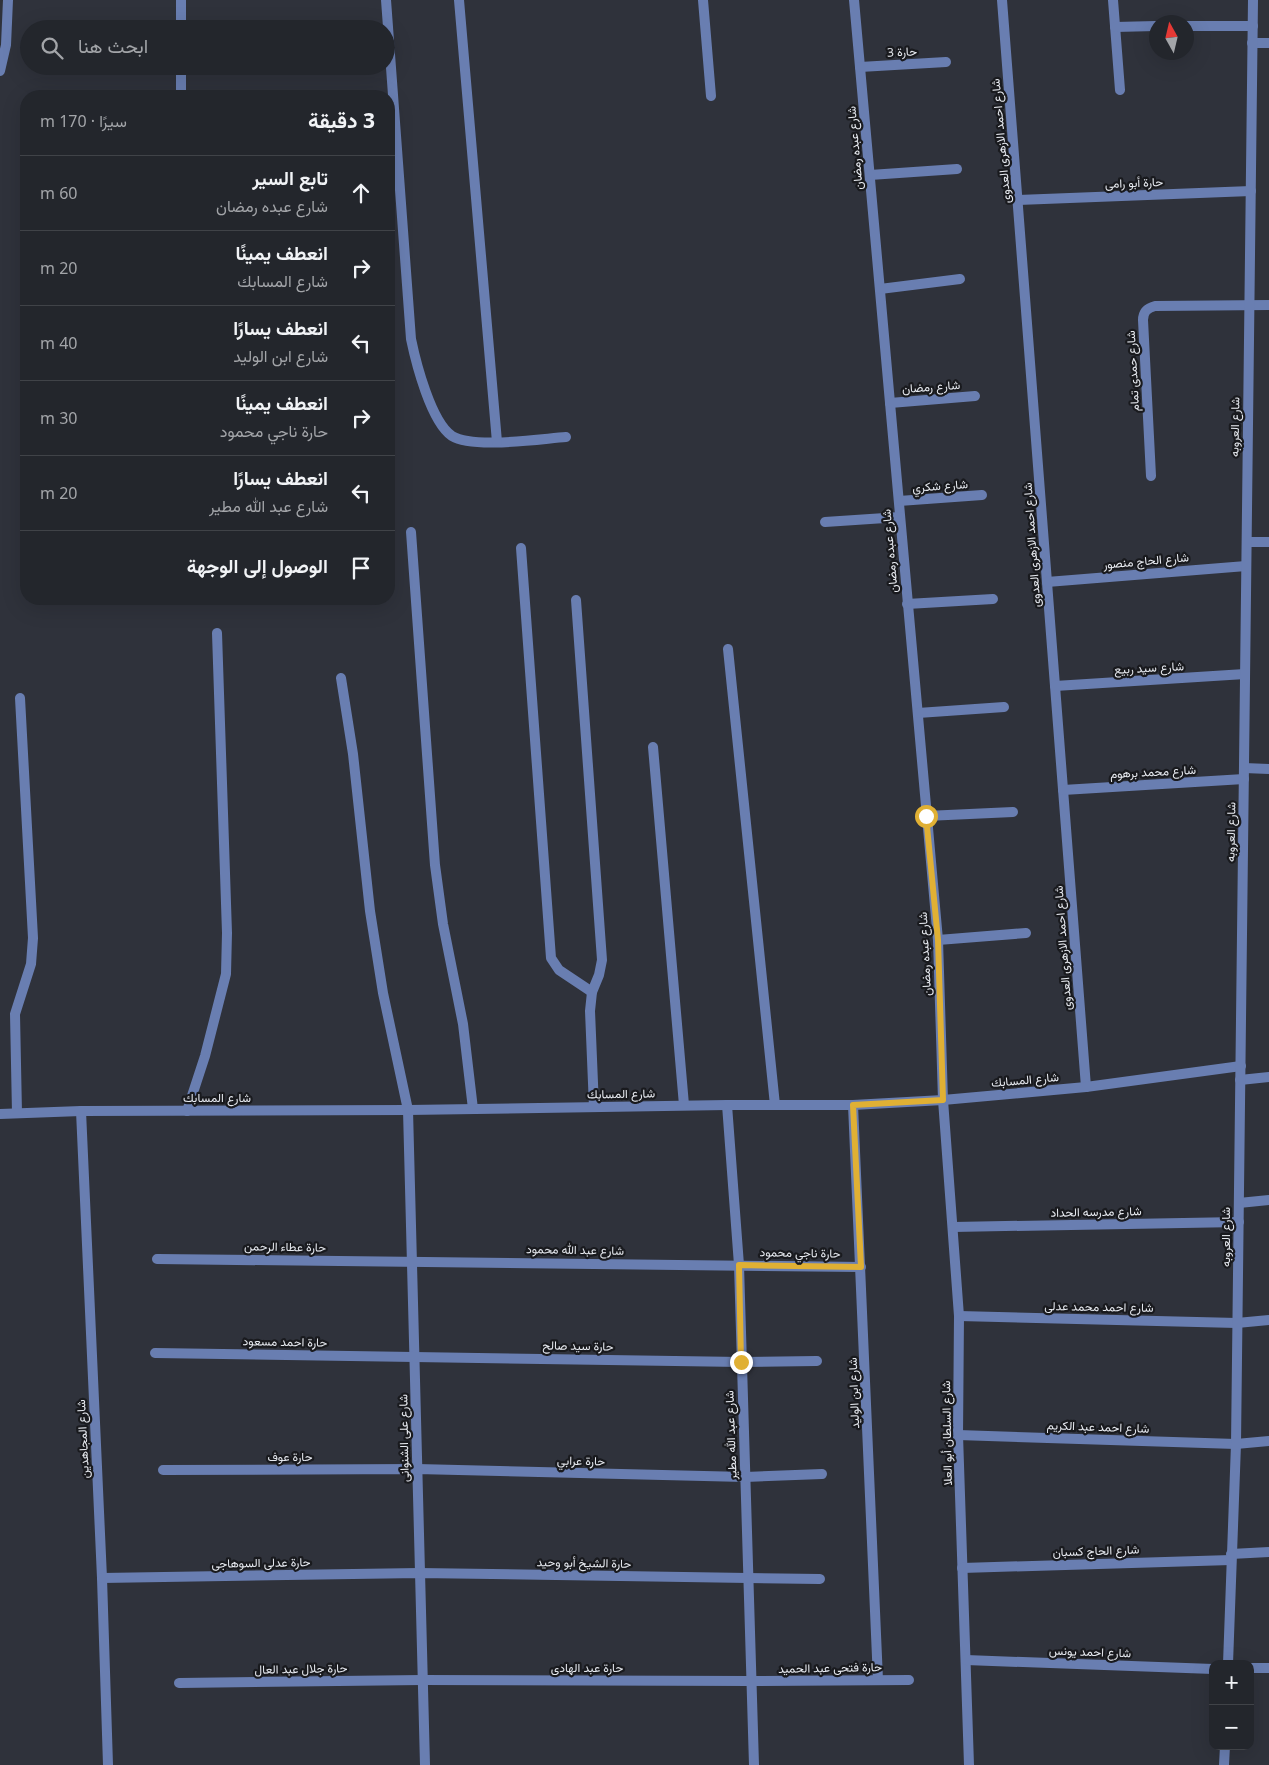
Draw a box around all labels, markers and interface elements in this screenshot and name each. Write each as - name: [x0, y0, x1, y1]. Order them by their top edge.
- north arrow: [1149, 15, 1194, 60]
- search box: [20, 20, 395, 75]
- text: ابحث هنا: [78, 33, 148, 59]
- icon: search: [38, 34, 66, 62]
- street label: حارة 3: [887, 42, 917, 61]
- street label: شارع احمد الازهرى العدوى: [987, 78, 1015, 204]
- street label: شارع عبده رمضان: [842, 105, 868, 191]
- text: 3 دقيقة: [308, 106, 375, 134]
- text: سيرًا · 170 m: [40, 110, 127, 132]
- text: تابع السير: [252, 165, 328, 191]
- street label: حارة أبو رامى: [1105, 173, 1163, 192]
- icon: ahead: [347, 179, 375, 207]
- text: 60 m: [40, 182, 77, 204]
- text: شارع عبده رمضان: [216, 195, 328, 217]
- text: انعطف يمينًا: [235, 240, 328, 266]
- icon: right: [347, 254, 375, 282]
- text: 20 m: [40, 257, 77, 279]
- text: شارع المسابك: [237, 270, 328, 292]
- text: انعطف يسارًا: [233, 315, 328, 341]
- icon: left: [347, 329, 375, 357]
- street label: شارع حمدى تمام: [1122, 330, 1144, 412]
- text: 40 m: [40, 332, 77, 354]
- text: شارع ابن الوليد: [233, 345, 328, 367]
- street label: شارع رمضان: [901, 376, 961, 398]
- text: انعطف يمينًا: [235, 390, 328, 416]
- street label: شارع العروبه: [1225, 397, 1245, 457]
- icon: right: [347, 404, 375, 432]
- text: 30 m: [40, 407, 77, 429]
- text: حارة ناجي محمود: [220, 420, 328, 442]
- text: انعطف يسارًا: [233, 465, 328, 491]
- street label: شارع شكري: [911, 475, 969, 498]
- icon: left: [347, 479, 375, 507]
- text: 20 m: [40, 482, 77, 504]
- street label: شارع احمد الازهرى العدوى: [1019, 482, 1045, 608]
- text: شارع عبد الله مطير: [209, 495, 328, 517]
- street label: شارع عبده رمضان: [877, 508, 903, 594]
- street label: شارع الحاج منصور: [1101, 548, 1190, 574]
- text: الوصول إلى الوجهة: [187, 553, 328, 579]
- icon: arrive: [347, 554, 375, 582]
- street label: شارع سيد ربيع: [1114, 657, 1184, 679]
- street label: شارع محمد برهوم: [1109, 761, 1197, 783]
- street label: شارع العروبه: [1221, 802, 1241, 862]
- route start: [915, 805, 938, 828]
- street label: شارع احمد الازهرى العدوى: [1050, 885, 1076, 1011]
- street label: شارع عبده رمضان: [914, 912, 936, 996]
- street label: شارع المسابك: [990, 1068, 1060, 1092]
- street label: شارع المسابك: [587, 1084, 655, 1104]
- street label: شارع المسابك: [183, 1089, 251, 1107]
- street label: شارع مدرسه الحداد: [1050, 1202, 1142, 1222]
- street label: شارع العروبه: [1217, 1207, 1235, 1267]
- street label: حارة عطاء الرحمن: [244, 1237, 326, 1256]
- street label: شارع عبد الله محمود: [526, 1240, 624, 1260]
- street label: حارة ناجي محمود: [759, 1243, 841, 1264]
- street label: شارع احمد محمد عدلى: [1044, 1297, 1154, 1317]
- street label: حارة احمد مسعود: [242, 1332, 328, 1351]
- street label: حارة سيد صالح: [542, 1336, 614, 1356]
- route end: [730, 1351, 753, 1374]
- street label: شارع ابن الوليد: [844, 1357, 864, 1429]
- street label: شارع السلطان أبو العلا: [937, 1380, 957, 1486]
- street label: شارع عبد الله مطير: [720, 1390, 742, 1481]
- street label: شارع على الشنوانى: [394, 1394, 414, 1482]
- street label: شارع المجاهدين: [72, 1399, 94, 1479]
- street label: شارع احمد عبد الكريم: [1046, 1416, 1150, 1438]
- street label: حارة عوف: [267, 1448, 313, 1465]
- street label: حارة عرابي: [557, 1452, 605, 1471]
- street label: شارع الحاج كسبان: [1052, 1540, 1140, 1562]
- street label: حارة عدلى السوهاجى: [211, 1553, 311, 1572]
- street label: حارة الشيخ أبو وحيد: [536, 1553, 632, 1573]
- street label: شارع احمد يونس: [1048, 1642, 1132, 1662]
- street label: حارة فتحى عبد الحميد: [778, 1658, 882, 1677]
- street label: حارة جلال عبد العال: [254, 1659, 348, 1678]
- street label: حارة عبد الهادى: [551, 1659, 623, 1676]
- map controls: [1209, 1660, 1254, 1750]
- button: +: [1209, 1660, 1254, 1705]
- button: −: [1209, 1705, 1254, 1750]

